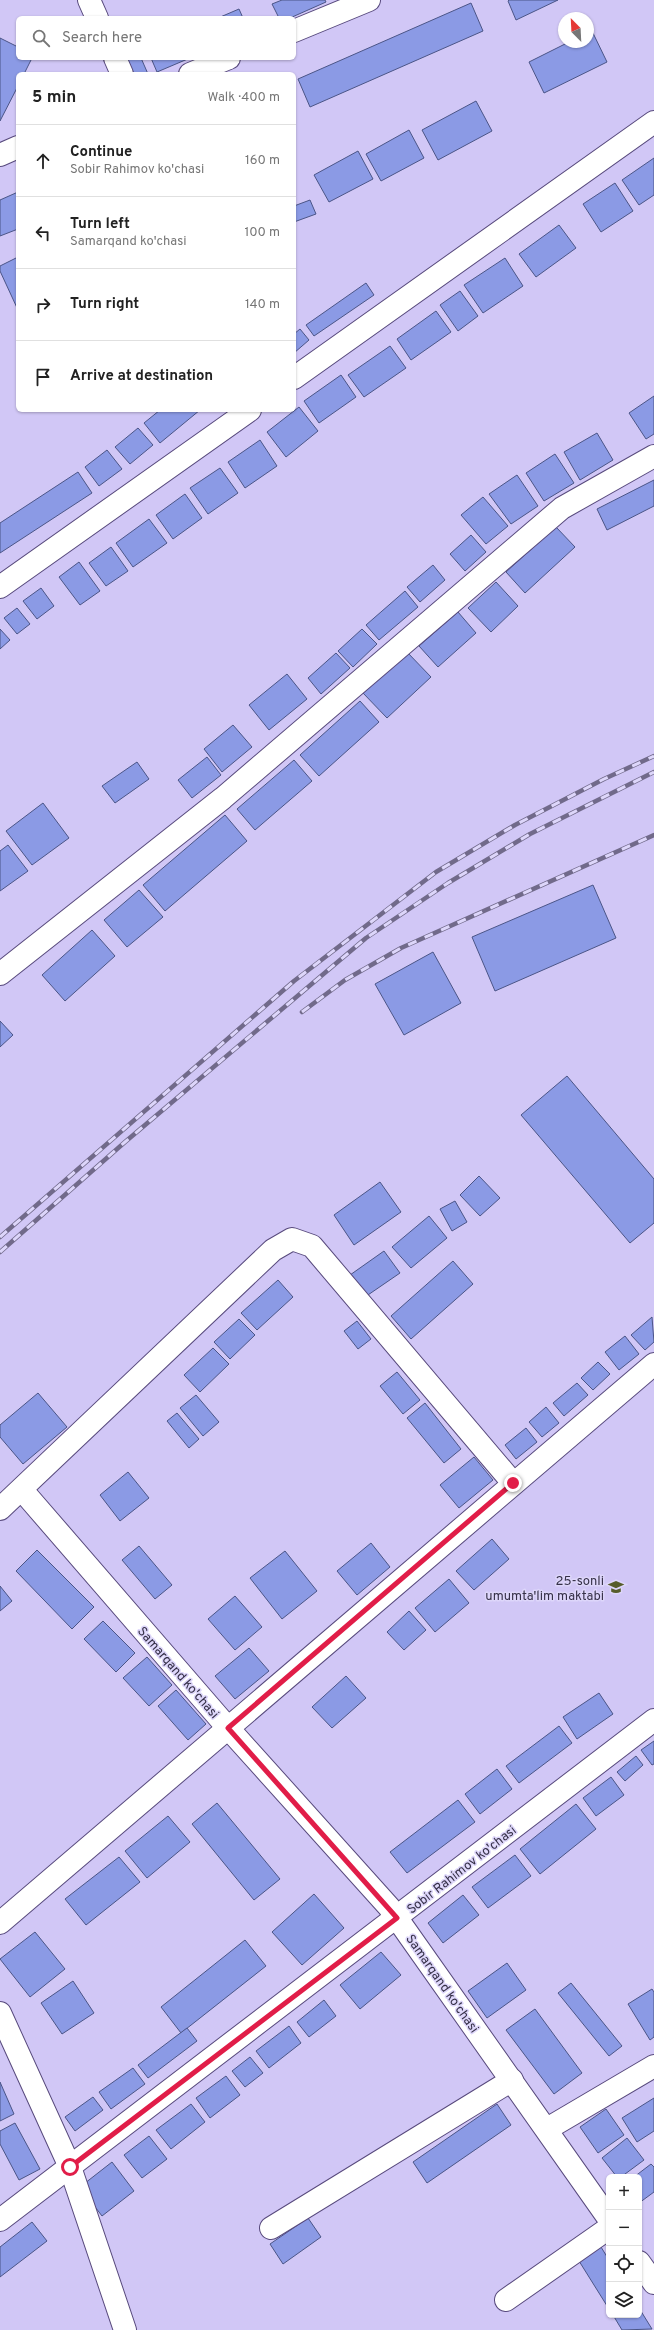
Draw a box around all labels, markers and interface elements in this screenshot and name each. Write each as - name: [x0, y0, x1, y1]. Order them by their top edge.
- north arrow: [558, 12, 594, 48]
- search box: [16, 16, 296, 60]
- icon: search: [30, 27, 52, 49]
- text: Search here: [62, 29, 142, 48]
- text: 5 min: [32, 87, 76, 109]
- text: Walk · 400 m: [207, 90, 280, 106]
- text: Continue: [70, 143, 132, 162]
- icon: ahead: [32, 150, 54, 172]
- text: 160 m: [245, 153, 280, 169]
- text: Sobir Rahimov ko'chasi: [70, 162, 204, 178]
- text: Turn left: [70, 215, 130, 234]
- icon: left: [32, 222, 54, 244]
- text: 100 m: [244, 225, 280, 241]
- text: Samarqand ko'chasi: [70, 234, 187, 250]
- icon: right: [32, 294, 54, 316]
- text: Turn right: [70, 295, 139, 314]
- text: 140 m: [245, 297, 280, 313]
- icon: arrive: [32, 366, 54, 388]
- text: Arrive at destination: [70, 367, 213, 386]
- route end: [504, 1474, 522, 1492]
- place label: 25-sonli umumta'lim maktabi: [485, 1574, 604, 1605]
- school or university icon: 25-sonli umumta'lim maktabi: [607, 1578, 625, 1596]
- street label: Samarqand ko'chasi: [133, 1624, 222, 1723]
- street label: Sobir Rahimov ko'chasi: [404, 1823, 520, 1918]
- street label: Samarqand ko'chasi: [401, 1932, 481, 2036]
- route start: [61, 2158, 79, 2176]
- map controls: [606, 2174, 642, 2318]
- button: +: [606, 2174, 642, 2210]
- button: −: [606, 2210, 642, 2246]
- button: locate: [606, 2246, 642, 2282]
- button: layers: [606, 2282, 642, 2318]

